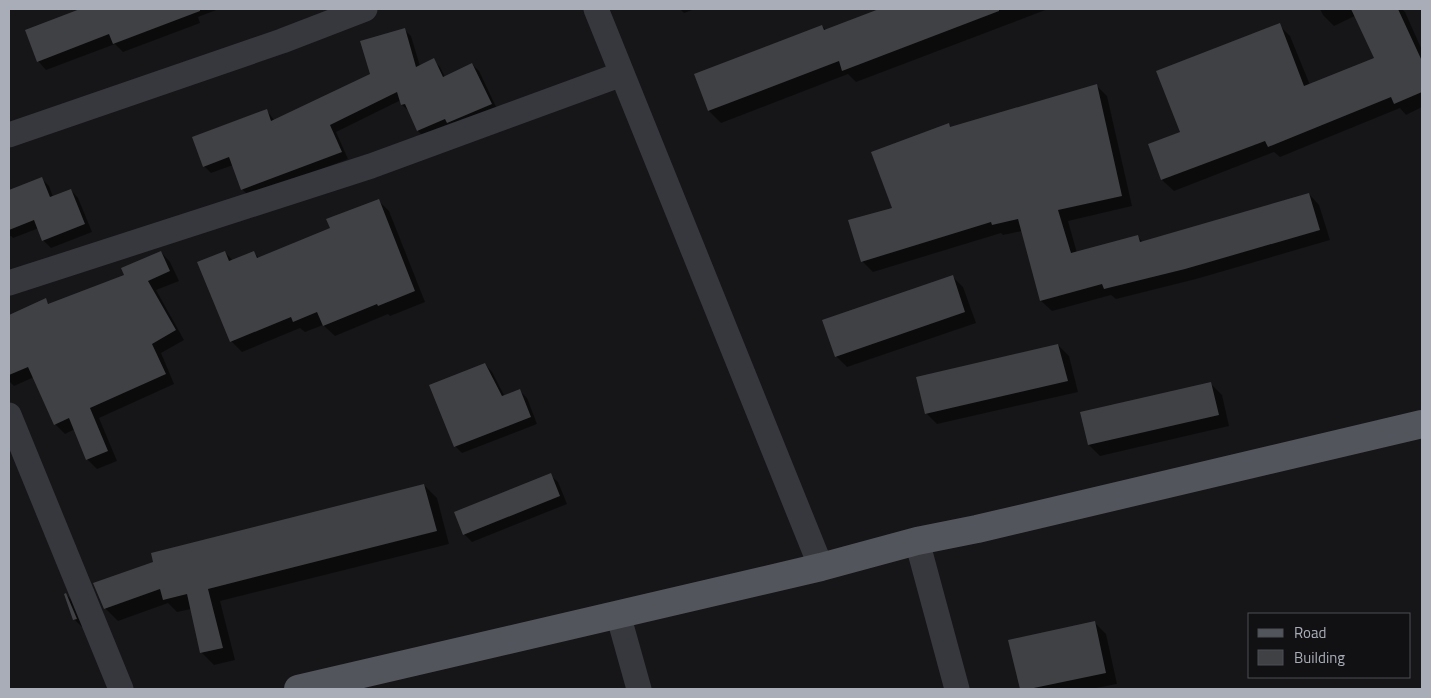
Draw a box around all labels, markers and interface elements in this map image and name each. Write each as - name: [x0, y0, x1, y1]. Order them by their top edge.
- legend: [1248, 613, 1411, 678]
- text: Road: [1294, 621, 1326, 644]
- text: Building: [1294, 646, 1345, 669]

